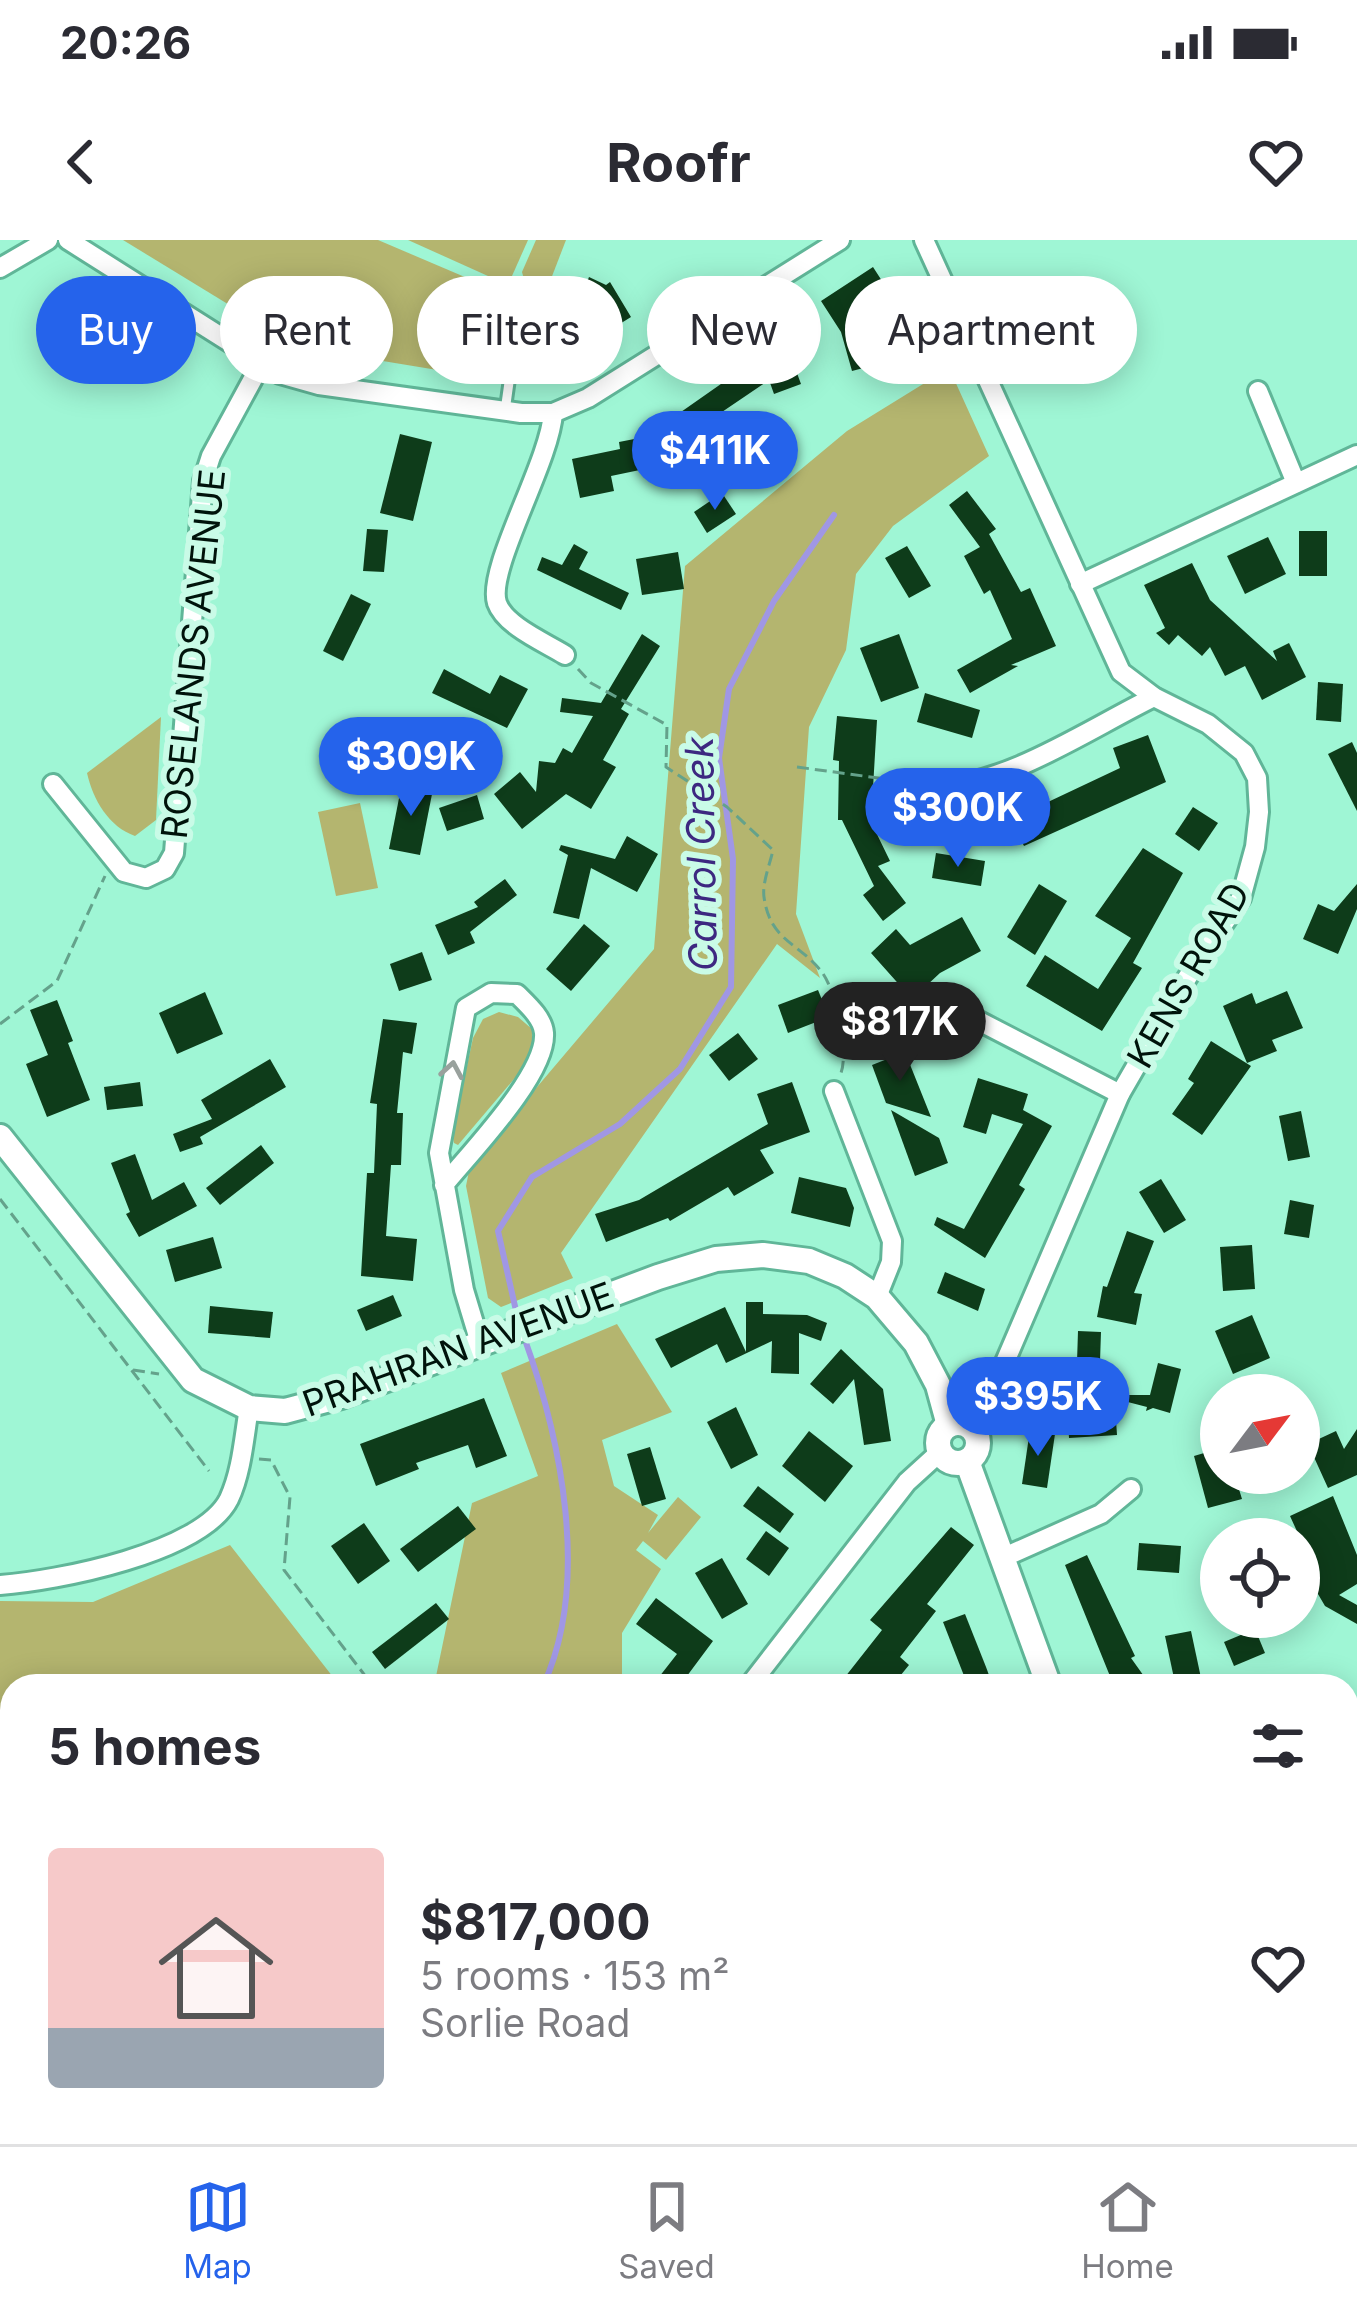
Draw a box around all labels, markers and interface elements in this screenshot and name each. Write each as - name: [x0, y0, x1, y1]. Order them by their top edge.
- text: 20:26: [60, 15, 191, 70]
- icon: back: [48, 129, 114, 195]
- icon: heart: [1243, 129, 1309, 195]
- text: Roofr: [606, 130, 751, 195]
- chip: Buy: [36, 276, 196, 384]
- chip: Rent: [220, 276, 393, 384]
- chip: Filters: [417, 276, 623, 384]
- chip: New: [647, 276, 821, 384]
- chip: Apartment: [845, 276, 1137, 384]
- pin: $411K: [631, 411, 799, 513]
- text: $411K: [659, 426, 771, 473]
- street label: ROSELANDS AVENUE: [152, 467, 234, 841]
- pin: $309K: [327, 717, 495, 819]
- text: $309K: [346, 732, 476, 779]
- water label: Carrol Creek: [675, 736, 726, 972]
- pin: $300K: [874, 768, 1042, 870]
- text: $300K: [892, 783, 1024, 830]
- street label: KENS ROAD: [1117, 875, 1259, 1075]
- pin: $817K: [816, 982, 984, 1084]
- text: $817K: [841, 997, 959, 1044]
- one-way arrow: [439, 1060, 464, 1080]
- street label: PRAHRAN AVENUE: [297, 1272, 619, 1426]
- pin: $395K: [954, 1357, 1122, 1459]
- text: $395K: [973, 1372, 1103, 1419]
- north arrow: [1200, 1374, 1320, 1494]
- map controls: [1200, 1374, 1320, 1638]
- button: locate: [1200, 1518, 1320, 1638]
- icon: filters: [1245, 1713, 1311, 1779]
- text: 5 homes: [48, 1716, 261, 1777]
- text: $817,000: [420, 1891, 651, 1952]
- icon: home: [144, 1896, 288, 2040]
- icon: heart: [1245, 1935, 1311, 2001]
- text: 5 rooms · 153 m²: [420, 1952, 729, 1999]
- text: Sorlie Road: [420, 1999, 630, 2046]
- tab: Map: [183, 2174, 252, 2286]
- tab: Saved: [618, 2174, 715, 2286]
- tab: Home: [1081, 2174, 1174, 2286]

